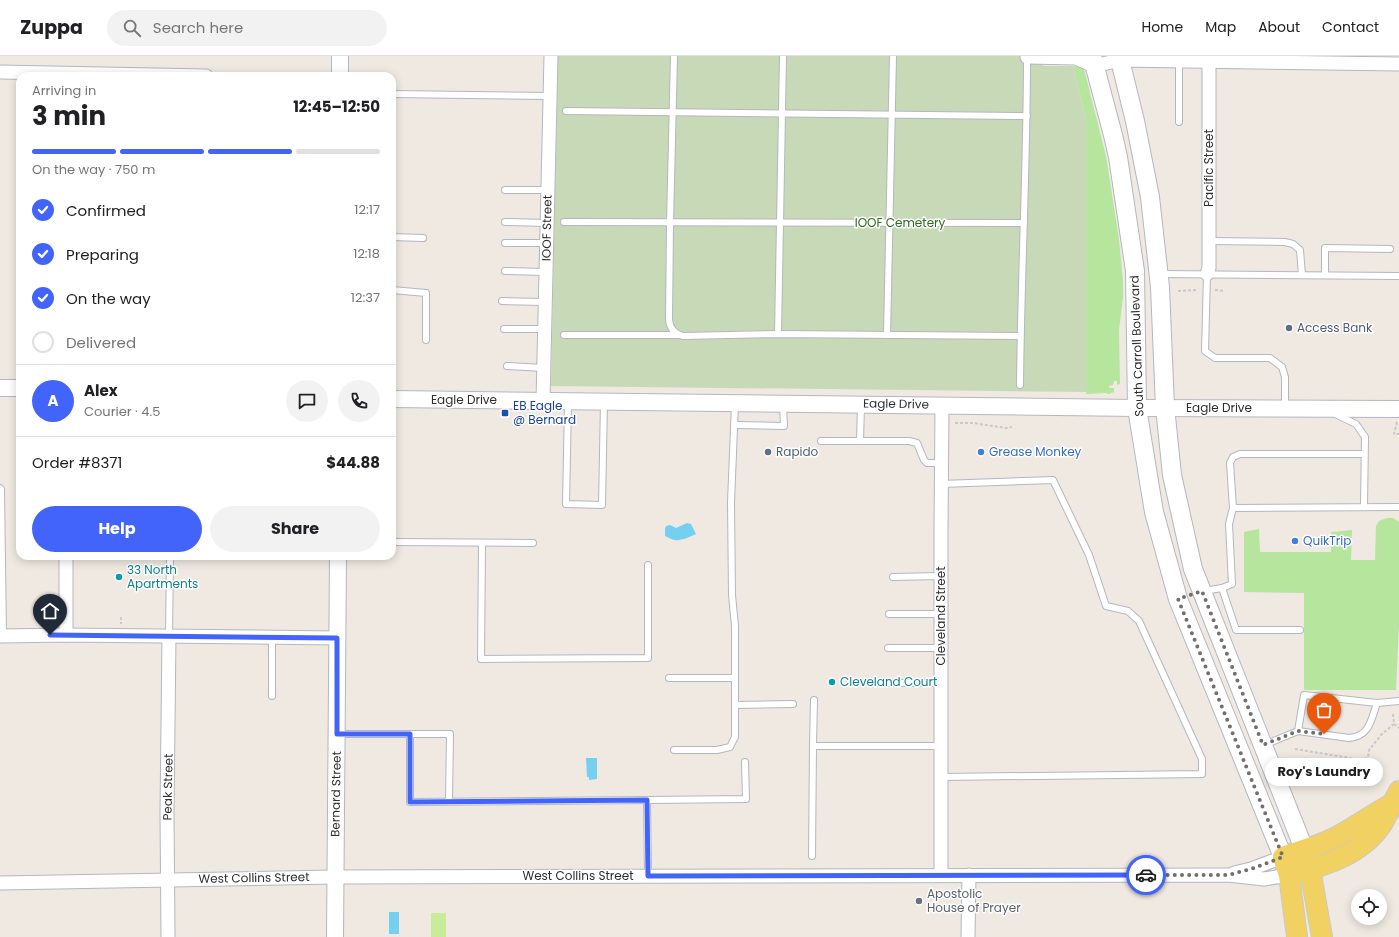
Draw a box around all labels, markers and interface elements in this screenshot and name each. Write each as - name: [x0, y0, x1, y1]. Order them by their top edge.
- search box: [107, 10, 387, 46]
- text: Zuppa: [20, 14, 83, 41]
- icon: search: [121, 17, 143, 39]
- text: Search here: [153, 17, 243, 38]
- text: Home: [1141, 17, 1183, 37]
- text: Map: [1205, 17, 1236, 37]
- text: About: [1258, 17, 1300, 37]
- text: Contact: [1322, 17, 1379, 37]
- text: Arriving in: [32, 81, 96, 100]
- text: 12:45–12:50: [293, 96, 380, 117]
- text: 3 min: [32, 98, 106, 134]
- street label: Pacific Street: [1200, 129, 1217, 207]
- text: On the way · 750 m: [32, 160, 155, 179]
- street label: IOOF Street: [537, 195, 556, 261]
- icon: check: [32, 199, 54, 221]
- text: Confirmed: [66, 200, 146, 221]
- text: 12:17: [354, 200, 380, 219]
- park label: IOOF Cemetery: [855, 214, 946, 231]
- icon: check: [32, 243, 54, 265]
- text: Preparing: [66, 244, 139, 265]
- text: 12:18: [353, 244, 380, 263]
- street label: South Carroll Boulevard: [1126, 275, 1147, 417]
- icon: check: [32, 287, 54, 309]
- text: On the way: [66, 288, 151, 309]
- text: 12:37: [351, 288, 380, 307]
- place label: Access Bank: [1297, 319, 1373, 336]
- marker: Access Bank: [1284, 323, 1294, 333]
- text: Delivered: [66, 332, 136, 353]
- text: Alex: [84, 380, 118, 401]
- button: chat: [286, 380, 328, 422]
- button: phone: [338, 380, 380, 422]
- text: A: [47, 390, 59, 411]
- street label: Eagle Drive: [431, 391, 497, 408]
- street label: Eagle Drive: [863, 394, 929, 413]
- place label: EB Eagle @ Bernard: [513, 397, 576, 428]
- street label: Eagle Drive: [1186, 399, 1252, 416]
- text: Courier · 4.5: [84, 402, 160, 421]
- marker: EB Eagle @ Bernard: [500, 408, 510, 418]
- place label: Rapido: [776, 443, 819, 460]
- place label: Grease Monkey: [989, 443, 1082, 460]
- marker: Rapido: [763, 447, 773, 457]
- marker: Grease Monkey: [976, 447, 986, 457]
- text: Order #8371: [32, 452, 122, 473]
- text: $44.88: [326, 452, 380, 473]
- button: Help: [32, 506, 202, 552]
- button: Share: [210, 506, 380, 552]
- place label: QuikTrip: [1303, 532, 1351, 549]
- marker: QuikTrip: [1290, 536, 1300, 546]
- place label: 33 North Apartments: [127, 561, 198, 592]
- street label: Cleveland Street: [932, 566, 949, 666]
- marker: 33 North Apartments: [114, 572, 124, 582]
- pin: [33, 594, 67, 635]
- icon: home: [39, 600, 61, 622]
- place label: Cleveland Court: [840, 673, 937, 690]
- marker: Cleveland Court: [827, 677, 837, 687]
- pin: [1307, 693, 1341, 734]
- icon: bag: [1313, 699, 1335, 721]
- street label: Bernard Street: [326, 751, 345, 837]
- street label: Peak Street: [158, 753, 177, 821]
- callout: Roy's Laundry: [1265, 758, 1383, 786]
- text: Roy's Laundry: [1277, 762, 1371, 781]
- courier: [1126, 855, 1166, 895]
- icon: car: [1135, 864, 1157, 886]
- street label: West Collins Street: [522, 867, 634, 884]
- street label: West Collins Street: [198, 868, 310, 887]
- place label: Apostolic House of Prayer: [927, 885, 1021, 916]
- map controls: [1351, 889, 1387, 925]
- button: locate: [1351, 889, 1387, 925]
- marker: Apostolic House of Prayer: [914, 896, 924, 906]

